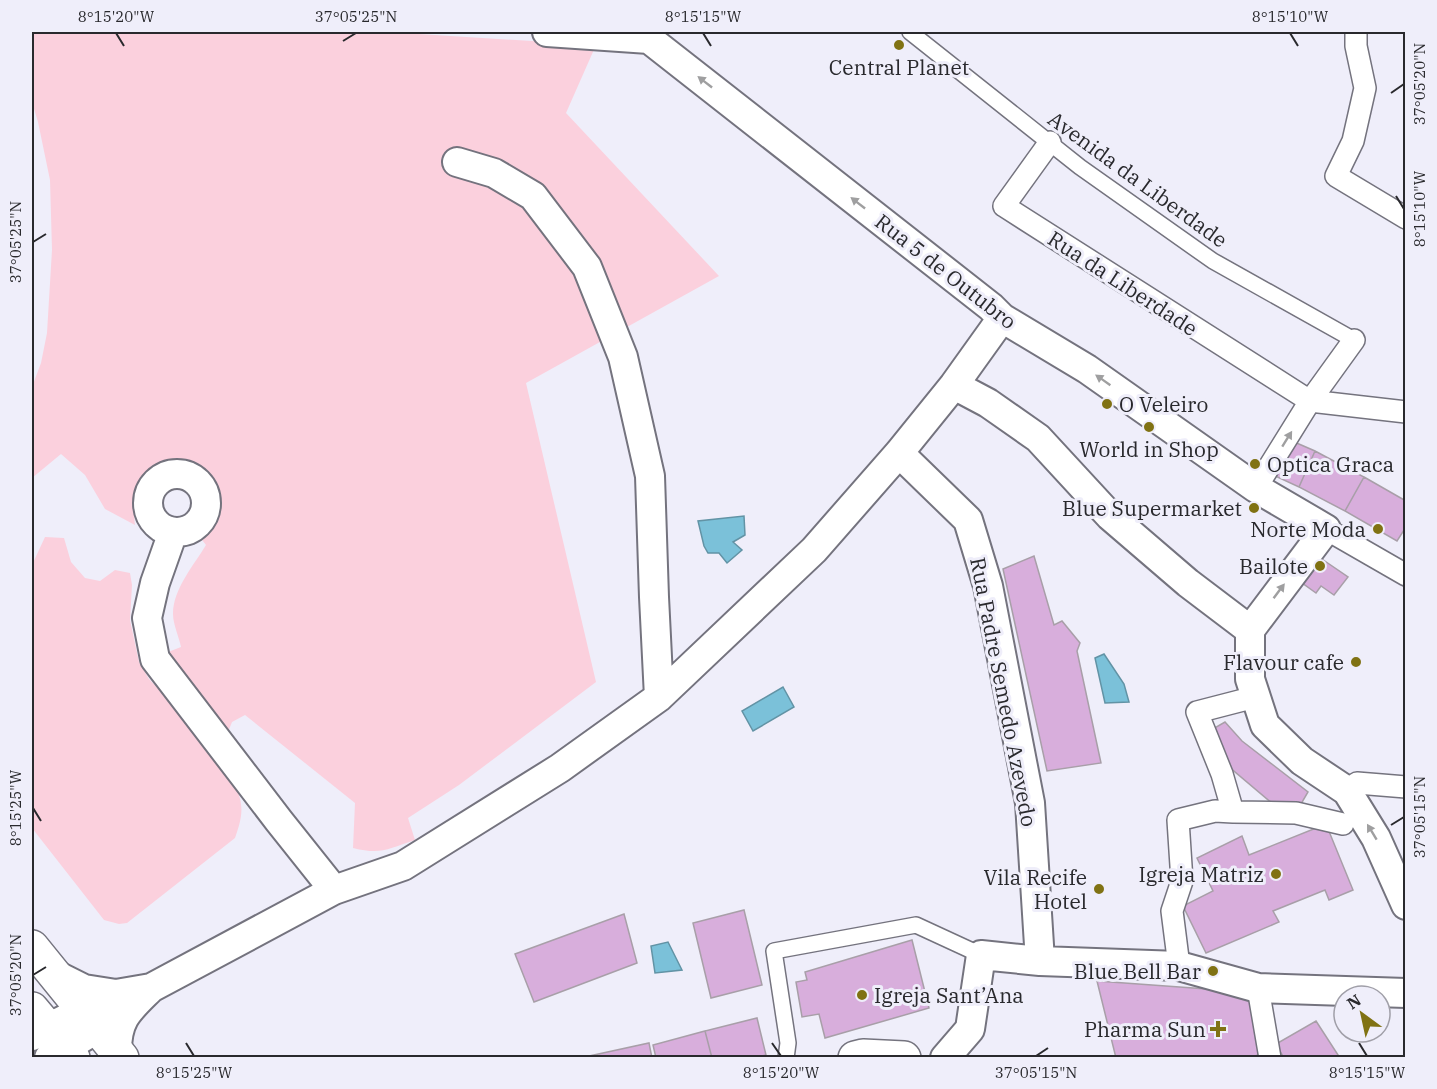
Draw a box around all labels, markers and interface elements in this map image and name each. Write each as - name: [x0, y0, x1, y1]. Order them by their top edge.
- text: 8°15'20"W: [78, 7, 155, 26]
- text: 37°05'25"N: [315, 7, 397, 26]
- text: 8°15'15"W: [665, 7, 742, 26]
- text: 8°15'10"W: [1252, 7, 1329, 26]
- marker: Central Planet: [892, 38, 906, 52]
- text: 37°05'20"N: [1410, 43, 1429, 125]
- place label: Central Planet: [829, 53, 969, 81]
- one-way arrow: [697, 77, 712, 89]
- street label: Avenida da Liberdade: [1043, 104, 1233, 254]
- text: 8°15'10"W: [1410, 170, 1429, 247]
- one-way arrow: [850, 196, 866, 209]
- text: 37°05'25"N: [6, 201, 25, 283]
- street label: Rua 5 de Outubro: [870, 207, 1022, 335]
- street label: Rua da Liberdade: [1043, 224, 1203, 342]
- one-way arrow: [1095, 375, 1111, 386]
- place label: O Veleiro: [1119, 390, 1208, 418]
- marker: O Veleiro: [1100, 397, 1114, 411]
- marker: World in Shop: [1142, 420, 1156, 434]
- one-way arrow: [1281, 430, 1292, 447]
- place label: World in Shop: [1079, 435, 1219, 463]
- place label: Optica Graca: [1267, 450, 1394, 478]
- marker: Optica Graca: [1248, 457, 1262, 471]
- place label: Blue Supermarket: [1062, 494, 1242, 522]
- marker: Blue Supermarket: [1247, 501, 1261, 515]
- place label: Norte Moda: [1250, 515, 1366, 543]
- marker: Norte Moda: [1371, 522, 1385, 536]
- place label: Bailote: [1239, 552, 1308, 580]
- street label: Rua Padre Semedo Azevedo: [964, 555, 1044, 829]
- marker: Bailote: [1313, 559, 1327, 573]
- one-way arrow: [1273, 583, 1285, 599]
- place label: Flavour cafe: [1223, 648, 1344, 676]
- marker: Flavour cafe: [1349, 655, 1363, 669]
- text: 8°15'25"W: [6, 769, 25, 846]
- text: 37°05'15"N: [1410, 776, 1429, 858]
- one-way arrow: [1367, 824, 1378, 840]
- place label: Igreja Matriz: [1138, 860, 1264, 888]
- place label: Vila Recife Hotel: [983, 863, 1087, 915]
- marker: Igreja Matriz: [1269, 867, 1283, 881]
- marker: Vila Recife Hotel: [1092, 882, 1106, 896]
- text: 37°05'20"N: [6, 934, 25, 1016]
- place label: Blue Bell Bar: [1074, 957, 1202, 985]
- marker: Blue Bell Bar: [1206, 964, 1220, 978]
- place label: Igreja Sant’Ana: [874, 981, 1024, 1009]
- north arrow: [1332, 984, 1392, 1044]
- marker: Igreja Sant’Ana: [855, 988, 869, 1002]
- text: N: [1343, 990, 1365, 1013]
- place label: Pharma Sun: [1084, 1015, 1206, 1043]
- marker: Pharma Sun: [1211, 1022, 1225, 1036]
- text: 8°15'25"W: [156, 1063, 233, 1082]
- text: 8°15'20"W: [743, 1063, 820, 1082]
- text: 37°05'15"N: [995, 1063, 1077, 1082]
- text: 8°15'15"W: [1329, 1063, 1406, 1082]

